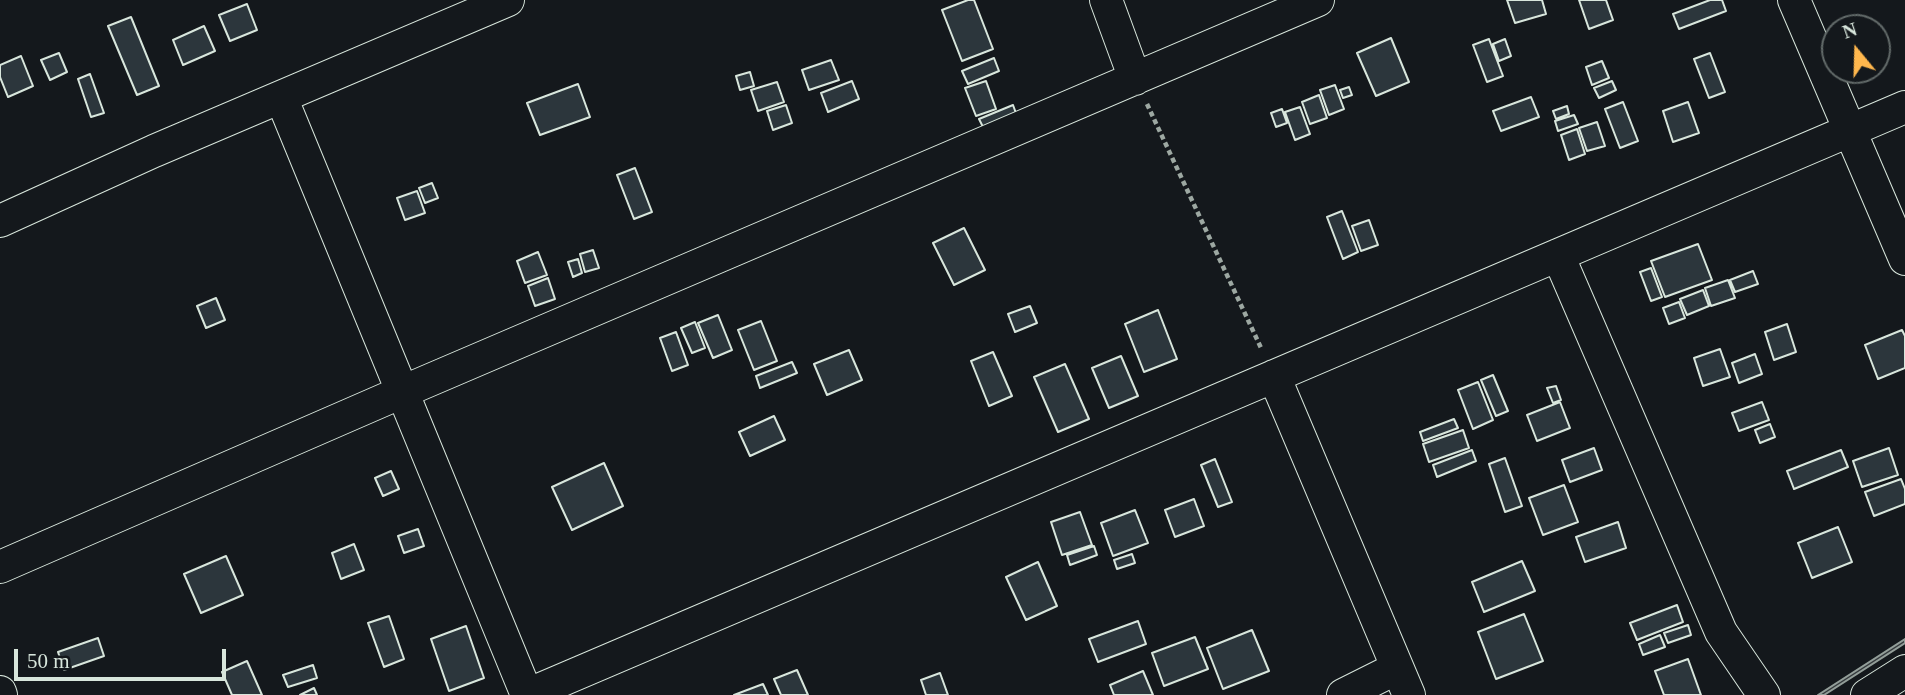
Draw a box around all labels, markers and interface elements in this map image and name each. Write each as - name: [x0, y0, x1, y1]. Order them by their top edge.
- north arrow: [1821, 14, 1891, 84]
- text: N: [1840, 18, 1860, 43]
- scale bar: [18, 636, 229, 680]
- text: 50 m: [27, 649, 70, 673]

